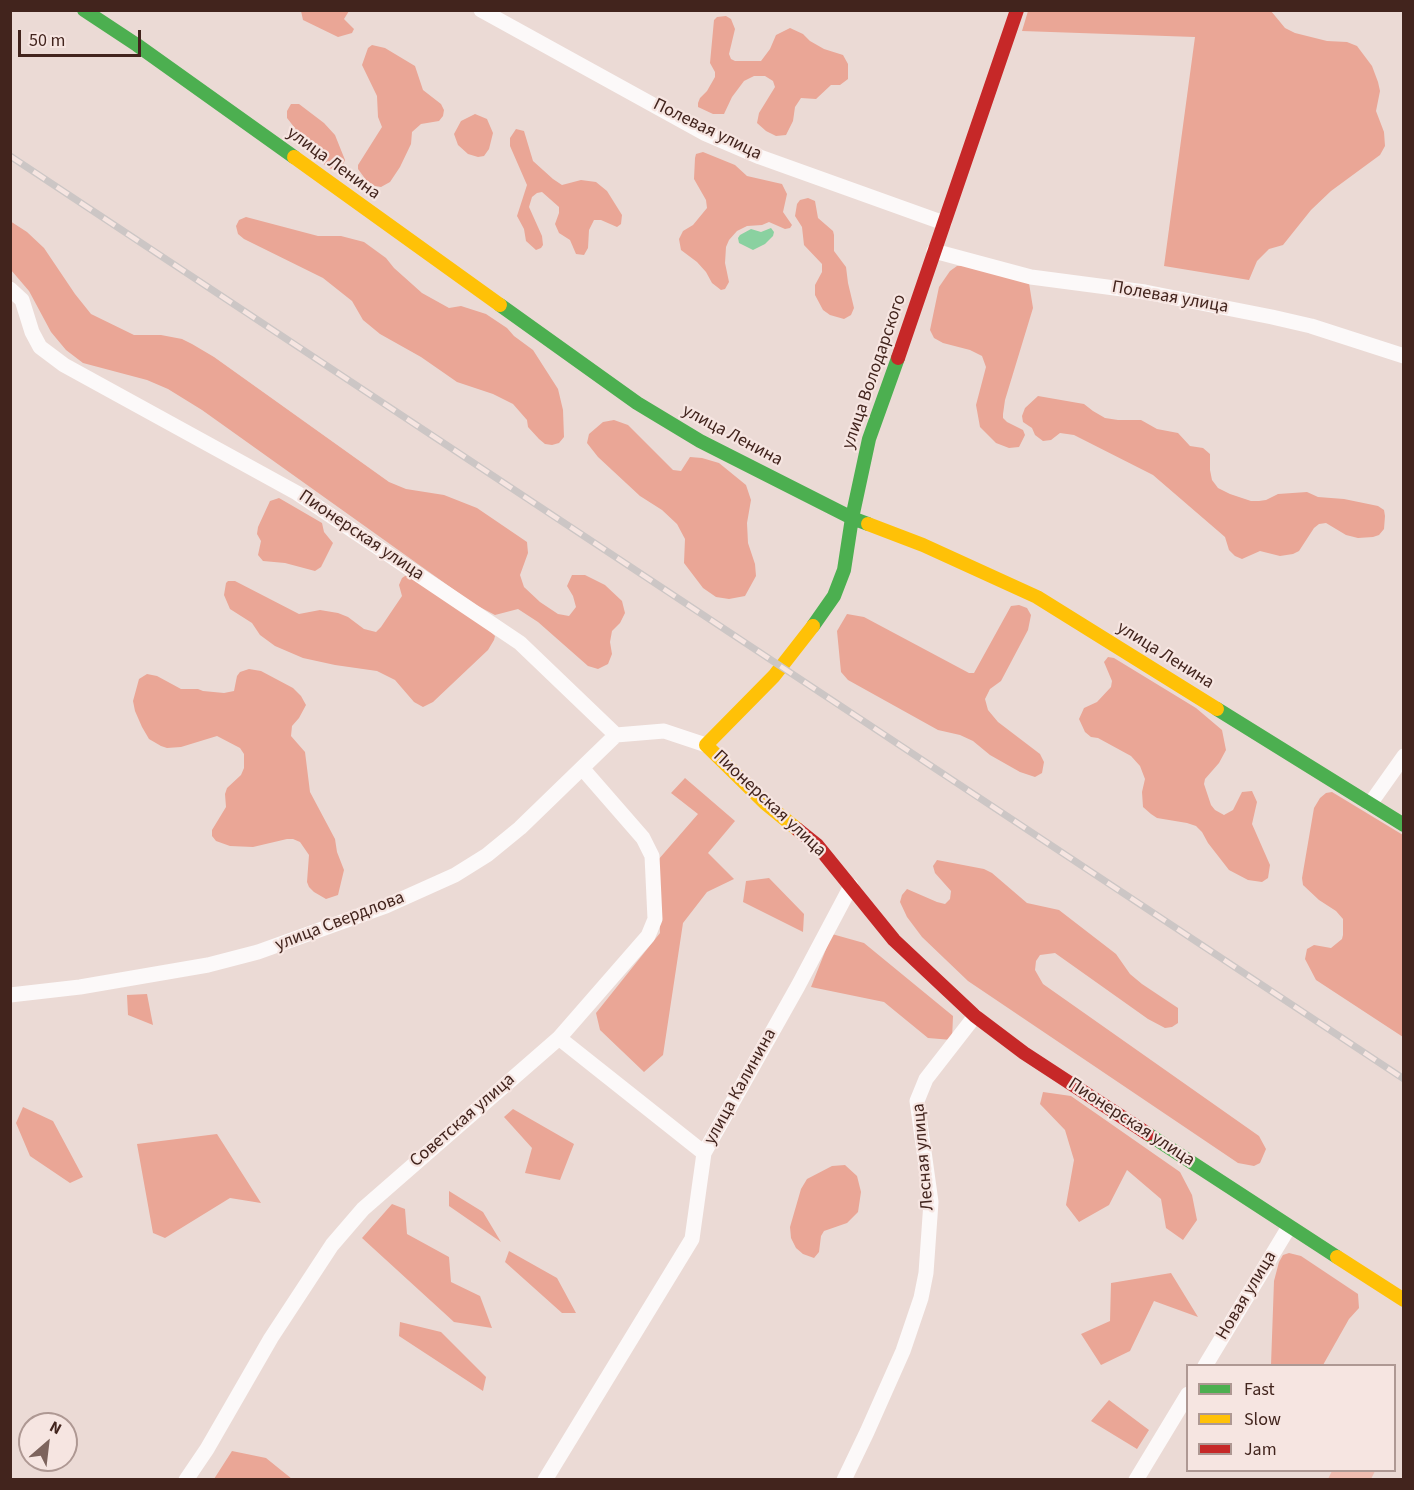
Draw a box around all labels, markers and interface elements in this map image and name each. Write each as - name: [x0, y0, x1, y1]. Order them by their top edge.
- scale bar: [21, 18, 144, 56]
- text: 50 m: [29, 28, 65, 53]
- street label: Полевая улица: [649, 94, 765, 166]
- street label: улица Ленина: [282, 123, 384, 205]
- street label: Полевая улица: [1110, 277, 1230, 319]
- street label: улица Володарского: [838, 292, 912, 452]
- street label: улица Ленина: [678, 401, 786, 471]
- street label: Пионерская улица: [294, 486, 428, 586]
- street label: улица Ленина: [1112, 618, 1218, 694]
- street label: Пионерская улица: [708, 746, 830, 862]
- street label: улица Свердлова: [272, 887, 408, 957]
- street label: улица Калинина: [700, 1025, 782, 1149]
- street label: Советская улица: [406, 1070, 520, 1172]
- street label: Пионерская улица: [1064, 1074, 1198, 1172]
- street label: Лесная улица: [909, 1102, 939, 1212]
- street label: Новая улица: [1212, 1248, 1282, 1344]
- legend: [1186, 1364, 1396, 1472]
- text: Fast: [1244, 1377, 1275, 1402]
- text: Slow: [1244, 1407, 1281, 1432]
- north arrow: [18, 1412, 78, 1472]
- text: N: [46, 1416, 65, 1440]
- text: Jam: [1244, 1437, 1277, 1462]

